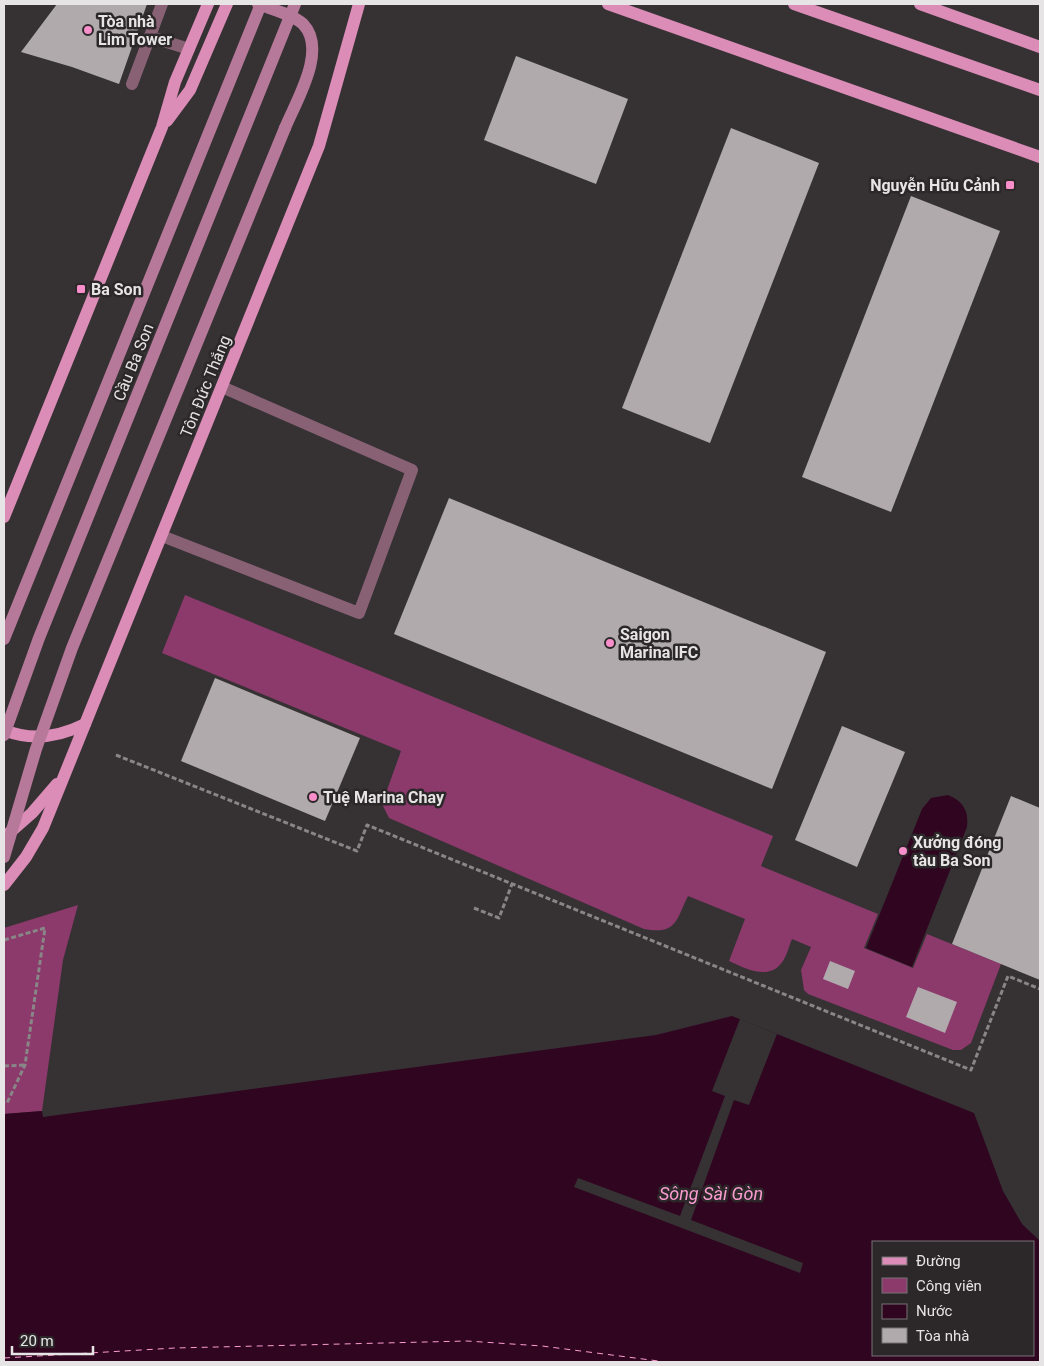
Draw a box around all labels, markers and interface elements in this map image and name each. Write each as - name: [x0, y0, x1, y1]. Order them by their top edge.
- place label: Tòa nhà Lim Tower: [98, 12, 172, 49]
- marker: Tòa nhà Lim Tower: [82, 24, 94, 36]
- place label: Nguyễn Hữu Cảnh: [870, 176, 1000, 195]
- marker: Nguyễn Hữu Cảnh: [1004, 179, 1016, 191]
- place label: Ba Son: [91, 280, 142, 299]
- marker: Ba Son: [75, 283, 87, 295]
- street label: Cầu Ba Son: [109, 321, 158, 404]
- street label: Tôn Đức Thắng: [176, 332, 235, 440]
- place label: Saigon Marina IFC: [620, 625, 698, 662]
- marker: Saigon Marina IFC: [604, 637, 616, 649]
- place label: Tuệ Marina Chay: [323, 788, 445, 807]
- marker: Tuệ Marina Chay: [307, 791, 319, 803]
- place label: Xưởng đóng tàu Ba Son: [913, 833, 1001, 870]
- marker: Xưởng đóng tàu Ba Son: [897, 845, 909, 857]
- water label: Sông Sài Gòn: [659, 1183, 763, 1204]
- legend: [872, 1241, 1034, 1356]
- text: Đường: [916, 1252, 961, 1270]
- text: Công viên: [916, 1277, 982, 1295]
- text: Nước: [916, 1302, 953, 1320]
- scale bar: [12, 1324, 94, 1356]
- text: Tòa nhà: [916, 1327, 969, 1345]
- text: 20 m: [20, 1332, 54, 1350]

